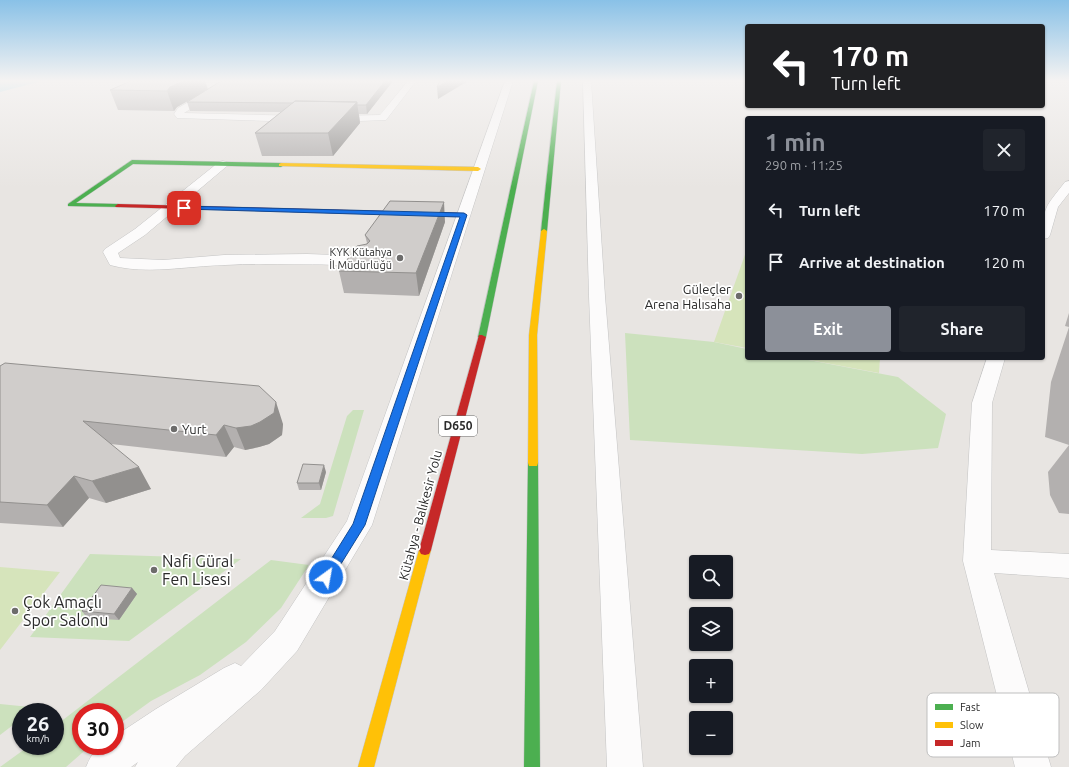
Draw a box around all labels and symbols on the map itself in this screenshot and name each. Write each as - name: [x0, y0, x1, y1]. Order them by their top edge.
- pin: [167, 191, 201, 225]
- place label: KYK Kütahya İl Müdürlüğü: [329, 246, 392, 271]
- marker: KYK Kütahya İl Müdürlüğü: [395, 253, 405, 263]
- place label: Güleçler Arena Halısaha: [645, 282, 731, 311]
- marker: Güleçler Arena Halısaha: [734, 291, 744, 301]
- road number: D650: [439, 416, 477, 436]
- place label: Yurt: [182, 422, 207, 436]
- marker: Yurt: [169, 424, 179, 434]
- street label: Kütahya - Balıkesir Yolu: [396, 448, 444, 582]
- place label: Nafi Güral Fen Lisesi: [162, 552, 234, 588]
- position arrow: [305, 556, 347, 598]
- marker: Nafi Güral Fen Lisesi: [149, 565, 159, 575]
- place label: Çok Amaçlı Spor Salonu: [23, 593, 108, 629]
- marker: Çok Amaçlı Spor Salonu: [10, 606, 20, 616]
- legend: [927, 693, 1059, 757]
- text: Fast: [960, 701, 981, 713]
- speed limit sign: 30: [72, 703, 124, 755]
- text: Slow: [960, 719, 984, 731]
- text: Jam: [960, 737, 981, 749]

